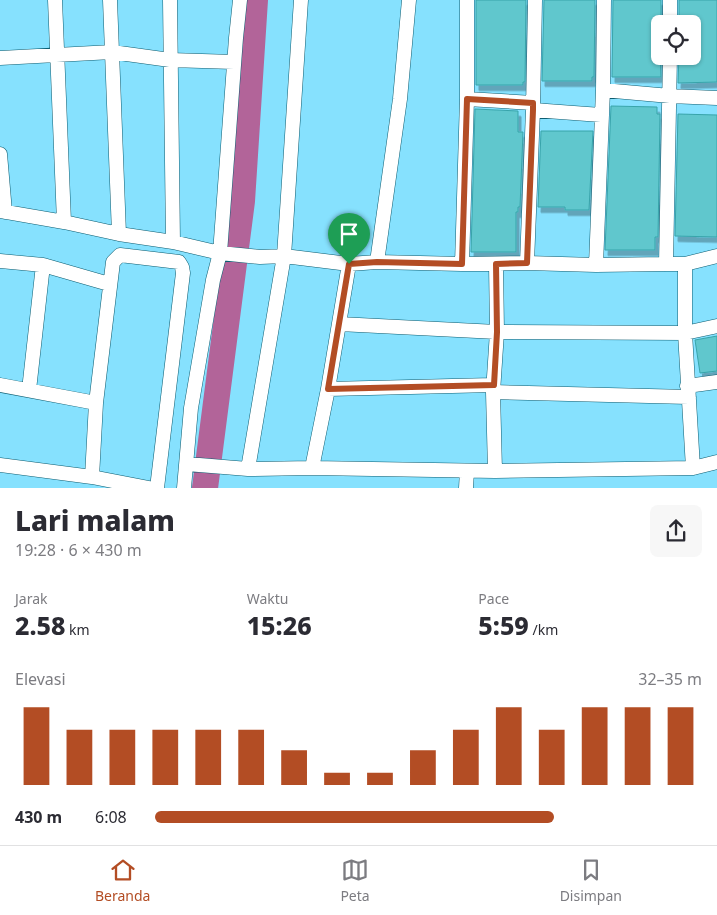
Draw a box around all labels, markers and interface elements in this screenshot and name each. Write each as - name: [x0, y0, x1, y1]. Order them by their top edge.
- map controls: [651, 15, 701, 65]
- button: locate: [651, 15, 701, 65]
- pin: [328, 213, 370, 264]
- icon: arrive: [335, 220, 363, 248]
- text: Lari malam: [15, 501, 175, 539]
- button: share: [650, 505, 702, 557]
- text: 19:28 · 6 × 430 m: [15, 539, 142, 561]
- text: Jarak: [15, 589, 48, 608]
- text: Waktu: [247, 589, 288, 608]
- text: Pace: [478, 589, 509, 608]
- text: 2.58: [15, 608, 65, 642]
- text: 15:26: [247, 608, 312, 642]
- text: 5:59: [478, 608, 529, 642]
- text: km: [65, 620, 90, 639]
- text: /km: [529, 620, 558, 639]
- text: Elevasi: [15, 668, 66, 690]
- text: 32–35 m: [638, 668, 702, 690]
- text: 430 m: [15, 806, 62, 828]
- text: 6:08: [95, 806, 127, 828]
- tab: Beranda: [95, 856, 150, 905]
- tab: Peta: [340, 856, 370, 905]
- tab: Disimpan: [560, 856, 622, 905]

